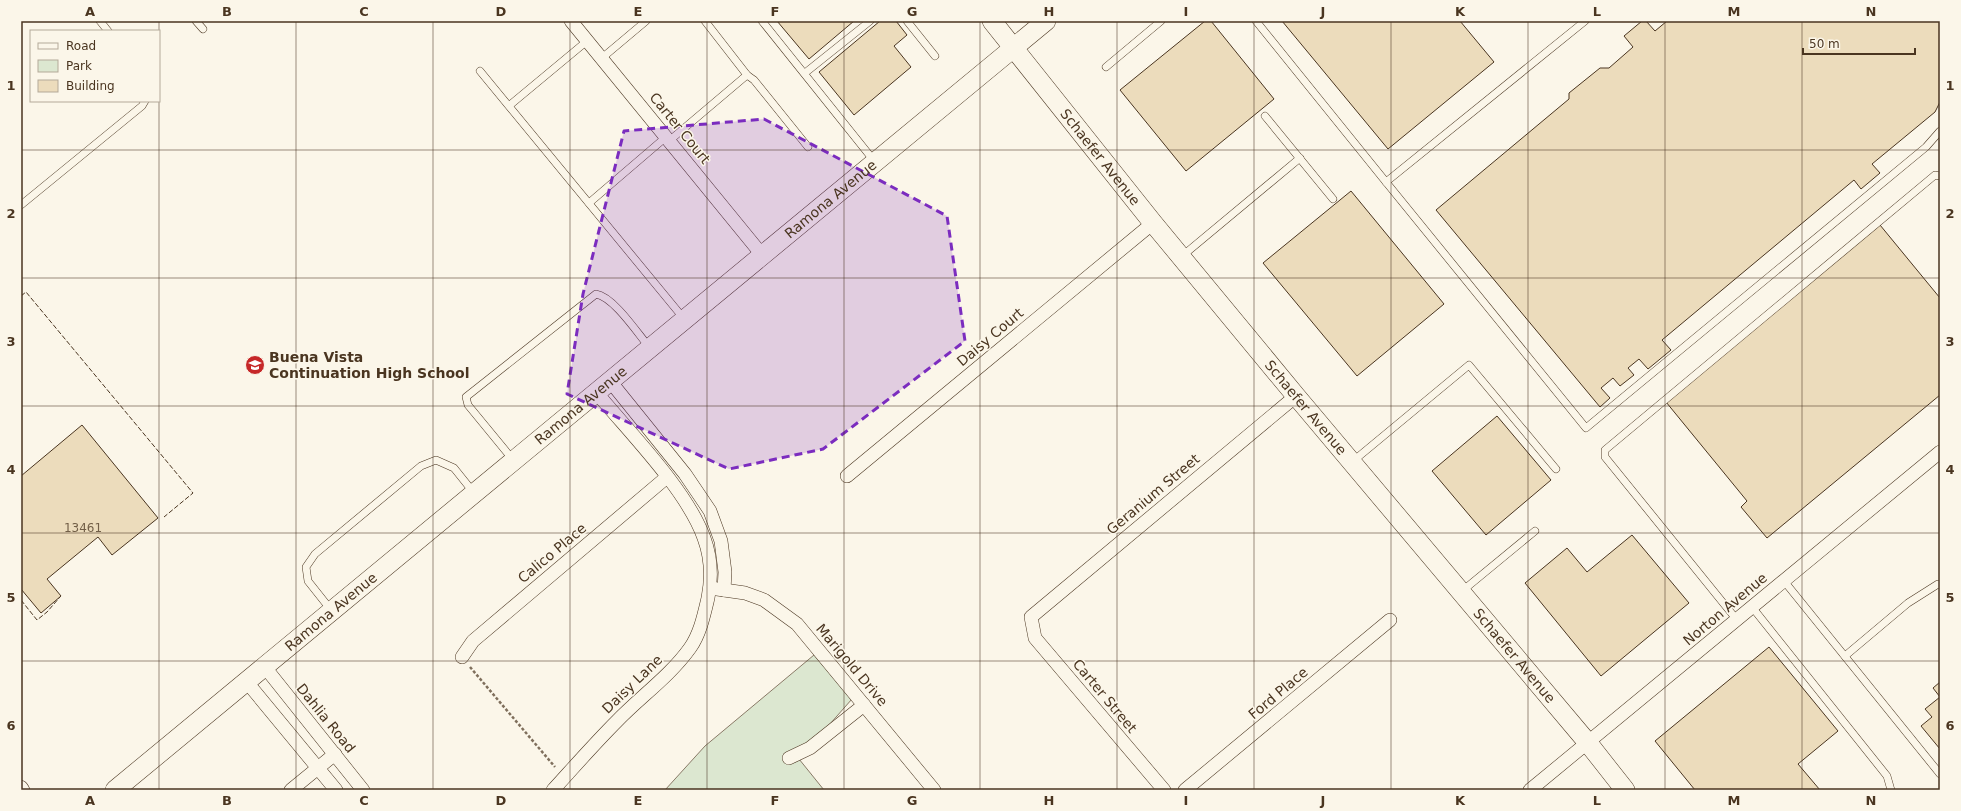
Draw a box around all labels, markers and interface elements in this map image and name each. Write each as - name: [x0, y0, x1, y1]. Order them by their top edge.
- text: A: [85, 4, 95, 19]
- text: B: [222, 4, 232, 19]
- text: C: [359, 4, 369, 19]
- text: D: [496, 4, 507, 19]
- text: E: [634, 4, 642, 19]
- text: F: [771, 4, 779, 19]
- text: G: [907, 4, 917, 19]
- text: H: [1044, 4, 1054, 19]
- text: I: [1184, 4, 1188, 19]
- text: J: [1320, 4, 1325, 19]
- text: K: [1455, 4, 1466, 19]
- text: L: [1593, 4, 1601, 19]
- text: M: [1728, 4, 1740, 19]
- text: N: [1866, 4, 1876, 19]
- legend: [30, 30, 160, 102]
- scale bar: [1803, 30, 1915, 56]
- text: 50 m: [1809, 37, 1840, 51]
- text: Road: [66, 39, 96, 53]
- text: Park: [66, 59, 92, 73]
- text: 1: [6, 78, 16, 93]
- text: 1: [1945, 78, 1955, 93]
- text: Building: [66, 79, 115, 93]
- street label: Carter Court: [646, 89, 714, 167]
- street label: Schaefer Avenue: [1057, 106, 1144, 208]
- street label: Ramona Avenue: [781, 156, 880, 242]
- text: 2: [6, 206, 16, 221]
- text: 2: [1945, 206, 1955, 221]
- street label: Daisy Court: [954, 304, 1027, 369]
- text: 3: [6, 334, 16, 349]
- text: 3: [1945, 334, 1955, 349]
- place label: Buena Vista Continuation High School: [269, 349, 469, 381]
- school or university icon: Buena Vista Continuation High School: [244, 354, 266, 376]
- street label: Schaefer Avenue: [1262, 357, 1350, 458]
- street label: Ramona Avenue: [532, 363, 630, 448]
- street label: Geranium Street: [1103, 450, 1203, 537]
- text: 4: [6, 462, 16, 477]
- text: 4: [1945, 462, 1955, 477]
- street label: Calico Place: [515, 520, 589, 586]
- house number: 13461: [64, 521, 102, 535]
- street label: Ramona Avenue: [282, 569, 380, 654]
- street label: Norton Avenue: [1680, 569, 1770, 649]
- text: 5: [6, 590, 16, 605]
- text: 5: [1945, 590, 1955, 605]
- street label: Schaefer Avenue: [1470, 605, 1559, 706]
- street label: Marigold Drive: [813, 621, 891, 709]
- street label: Daisy Lane: [599, 651, 665, 717]
- street label: Carter Street: [1070, 656, 1141, 736]
- street label: Ford Place: [1245, 664, 1311, 722]
- street label: Dahlia Road: [293, 680, 359, 756]
- text: 6: [6, 718, 16, 733]
- text: 6: [1945, 718, 1955, 733]
- text: A: [85, 793, 95, 808]
- text: B: [222, 793, 232, 808]
- text: C: [359, 793, 369, 808]
- text: D: [496, 793, 507, 808]
- text: E: [634, 793, 642, 808]
- text: F: [771, 793, 779, 808]
- text: G: [907, 793, 917, 808]
- text: H: [1044, 793, 1054, 808]
- text: I: [1184, 793, 1188, 808]
- text: J: [1320, 793, 1325, 808]
- text: K: [1455, 793, 1466, 808]
- text: L: [1593, 793, 1601, 808]
- text: M: [1728, 793, 1740, 808]
- text: N: [1866, 793, 1876, 808]

